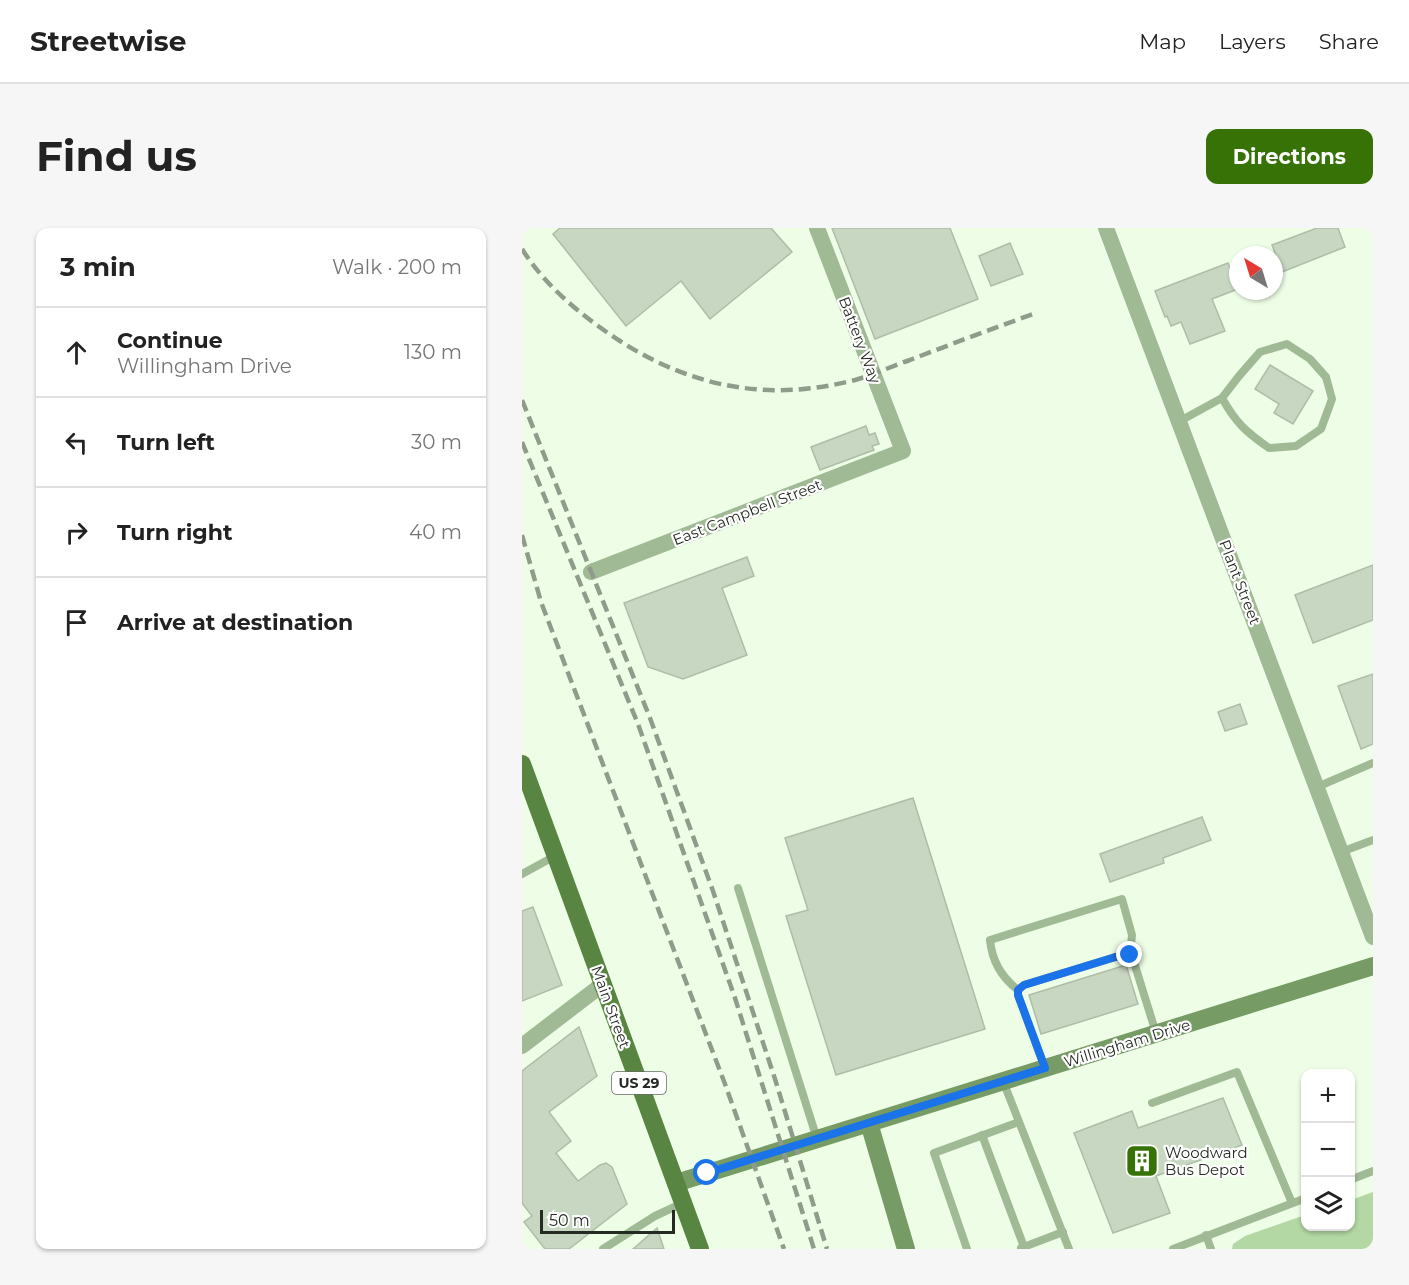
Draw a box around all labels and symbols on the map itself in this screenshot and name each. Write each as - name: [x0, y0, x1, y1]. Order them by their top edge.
- north arrow: [1229, 246, 1283, 300]
- street label: Battery Way: [835, 294, 886, 387]
- street label: East Campbell Street: [670, 475, 824, 549]
- street label: Plant Street: [1215, 537, 1265, 627]
- route end: [1116, 941, 1142, 967]
- street label: Main Street: [587, 963, 635, 1051]
- street label: Willingham Drive: [1062, 1015, 1192, 1071]
- road number: US 29: [612, 1072, 666, 1094]
- building icon: Woodward Bus Depot: [1124, 1143, 1160, 1179]
- place label: Woodward Bus Depot: [1165, 1143, 1248, 1179]
- route start: [693, 1159, 719, 1185]
- scale bar: [540, 1207, 675, 1234]

